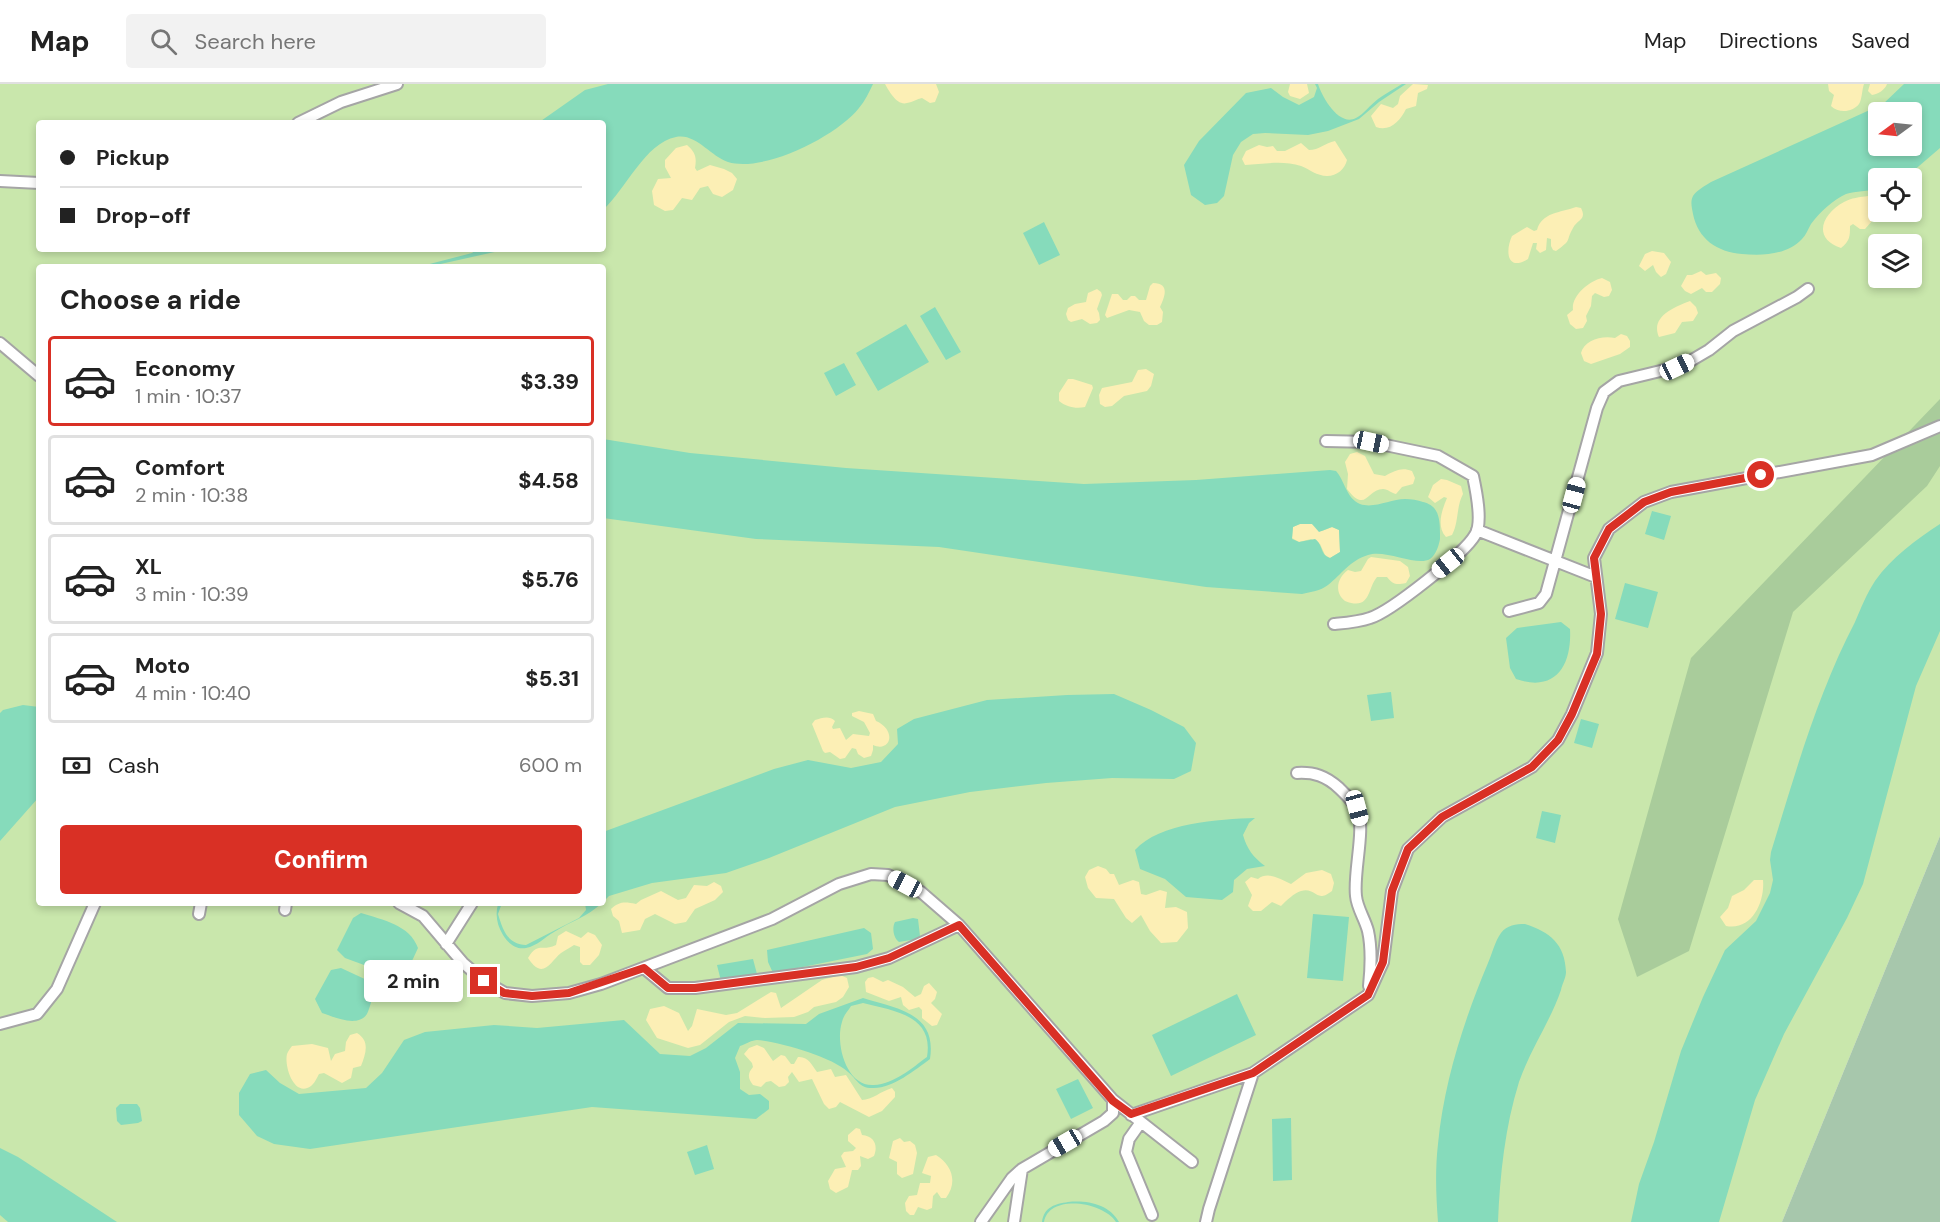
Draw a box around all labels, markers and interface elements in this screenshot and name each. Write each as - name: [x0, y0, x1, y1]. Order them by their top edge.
- search box: [126, 14, 546, 68]
- text: Map: [30, 23, 90, 60]
- icon: search: [147, 25, 180, 58]
- text: Search here: [195, 27, 316, 56]
- text: Map: [1644, 27, 1686, 55]
- text: Directions: [1719, 27, 1818, 55]
- text: Saved: [1851, 27, 1910, 55]
- north arrow: [1868, 102, 1922, 156]
- map controls: [1868, 102, 1922, 288]
- text: Pickup: [96, 143, 170, 172]
- button: locate: [1868, 168, 1922, 222]
- text: Drop-off: [96, 201, 191, 230]
- button: layers: [1868, 234, 1922, 288]
- text: Choose a ride: [60, 282, 241, 317]
- car: [1657, 351, 1697, 383]
- icon: car: [63, 354, 117, 408]
- text: Economy: [135, 354, 235, 383]
- text: $3.39: [520, 367, 579, 396]
- text: 1 min · 10:37: [135, 383, 241, 409]
- car: [1352, 429, 1390, 455]
- icon: car: [63, 453, 117, 507]
- text: Comfort: [135, 453, 225, 482]
- route start: [1747, 461, 1774, 488]
- text: $4.58: [518, 466, 579, 495]
- car: [1561, 475, 1587, 515]
- text: 2 min · 10:38: [135, 482, 248, 508]
- car: [1428, 545, 1468, 581]
- icon: car: [63, 552, 117, 606]
- text: XL: [135, 552, 162, 581]
- text: $5.76: [522, 565, 579, 594]
- text: 3 min · 10:39: [135, 581, 249, 607]
- icon: car: [63, 651, 117, 705]
- text: Moto: [135, 651, 190, 680]
- text: $5.31: [525, 664, 579, 693]
- text: 4 min · 10:40: [135, 680, 251, 706]
- icon: cash: [60, 749, 93, 782]
- text: Cash: [108, 751, 159, 780]
- text: 600 m: [519, 752, 582, 778]
- car: [1344, 788, 1370, 828]
- button: Confirm: [60, 825, 582, 894]
- car: [885, 868, 925, 900]
- callout: 2 min: [364, 960, 463, 1002]
- route end: [470, 967, 497, 994]
- text: 2 min: [387, 968, 440, 994]
- car: [1045, 1126, 1085, 1160]

